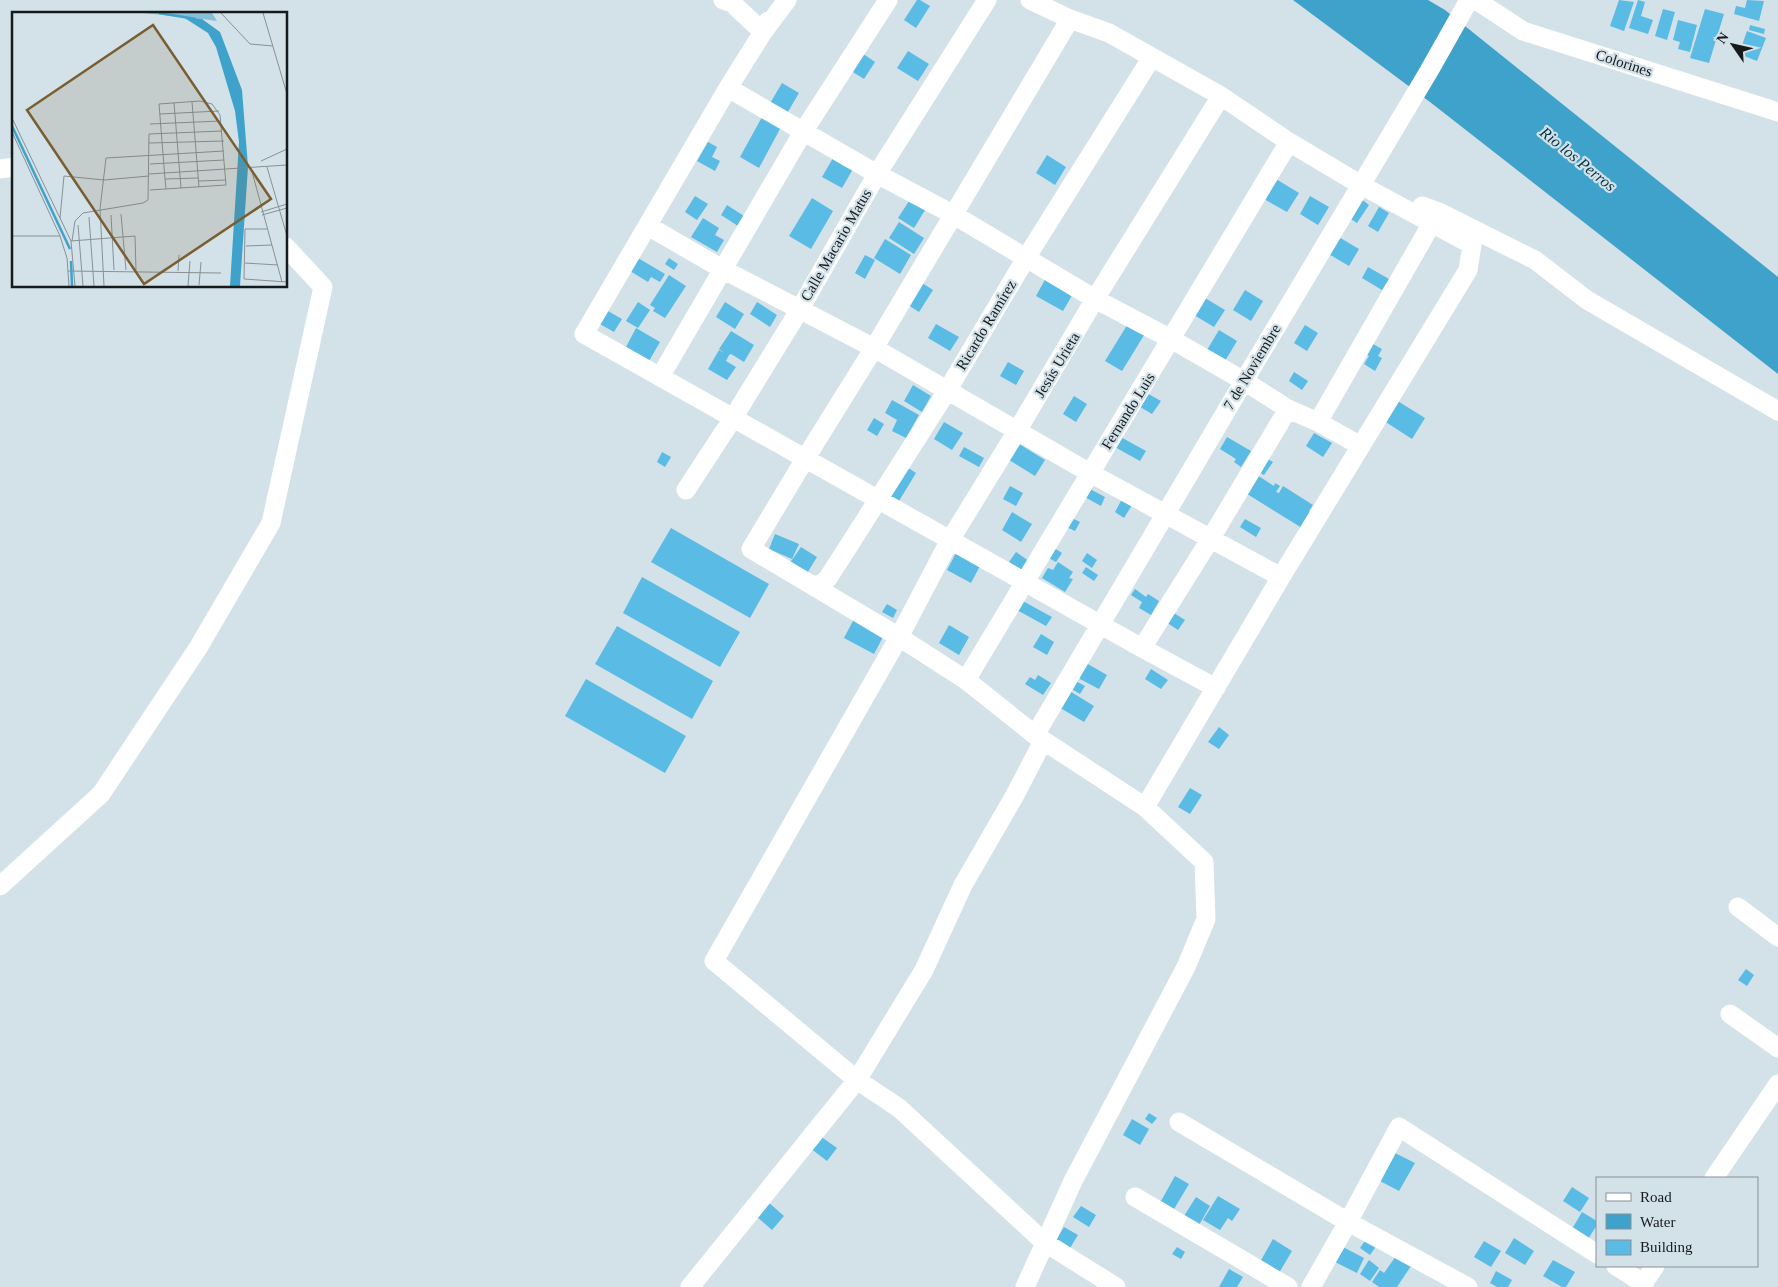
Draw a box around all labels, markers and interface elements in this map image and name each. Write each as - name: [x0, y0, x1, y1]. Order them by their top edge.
- inset map: [12, 12, 288, 288]
- north arrow: [1708, 20, 1758, 70]
- text: N: [1714, 30, 1732, 46]
- street label: Colorines: [1594, 46, 1654, 80]
- water label: Rio los Perros: [1536, 123, 1619, 195]
- street label: Calle Macario Matus: [797, 186, 875, 304]
- street label: Ricardo Ramírez: [953, 277, 1019, 373]
- street label: 7 de Noviembre: [1220, 321, 1284, 413]
- street label: Jesús Urieta: [1031, 329, 1083, 400]
- street label: Fernando Luis: [1098, 370, 1158, 452]
- legend: [1596, 1177, 1758, 1267]
- text: Road: [1640, 1189, 1672, 1205]
- text: Water: [1640, 1214, 1675, 1230]
- text: Building: [1640, 1239, 1693, 1255]

